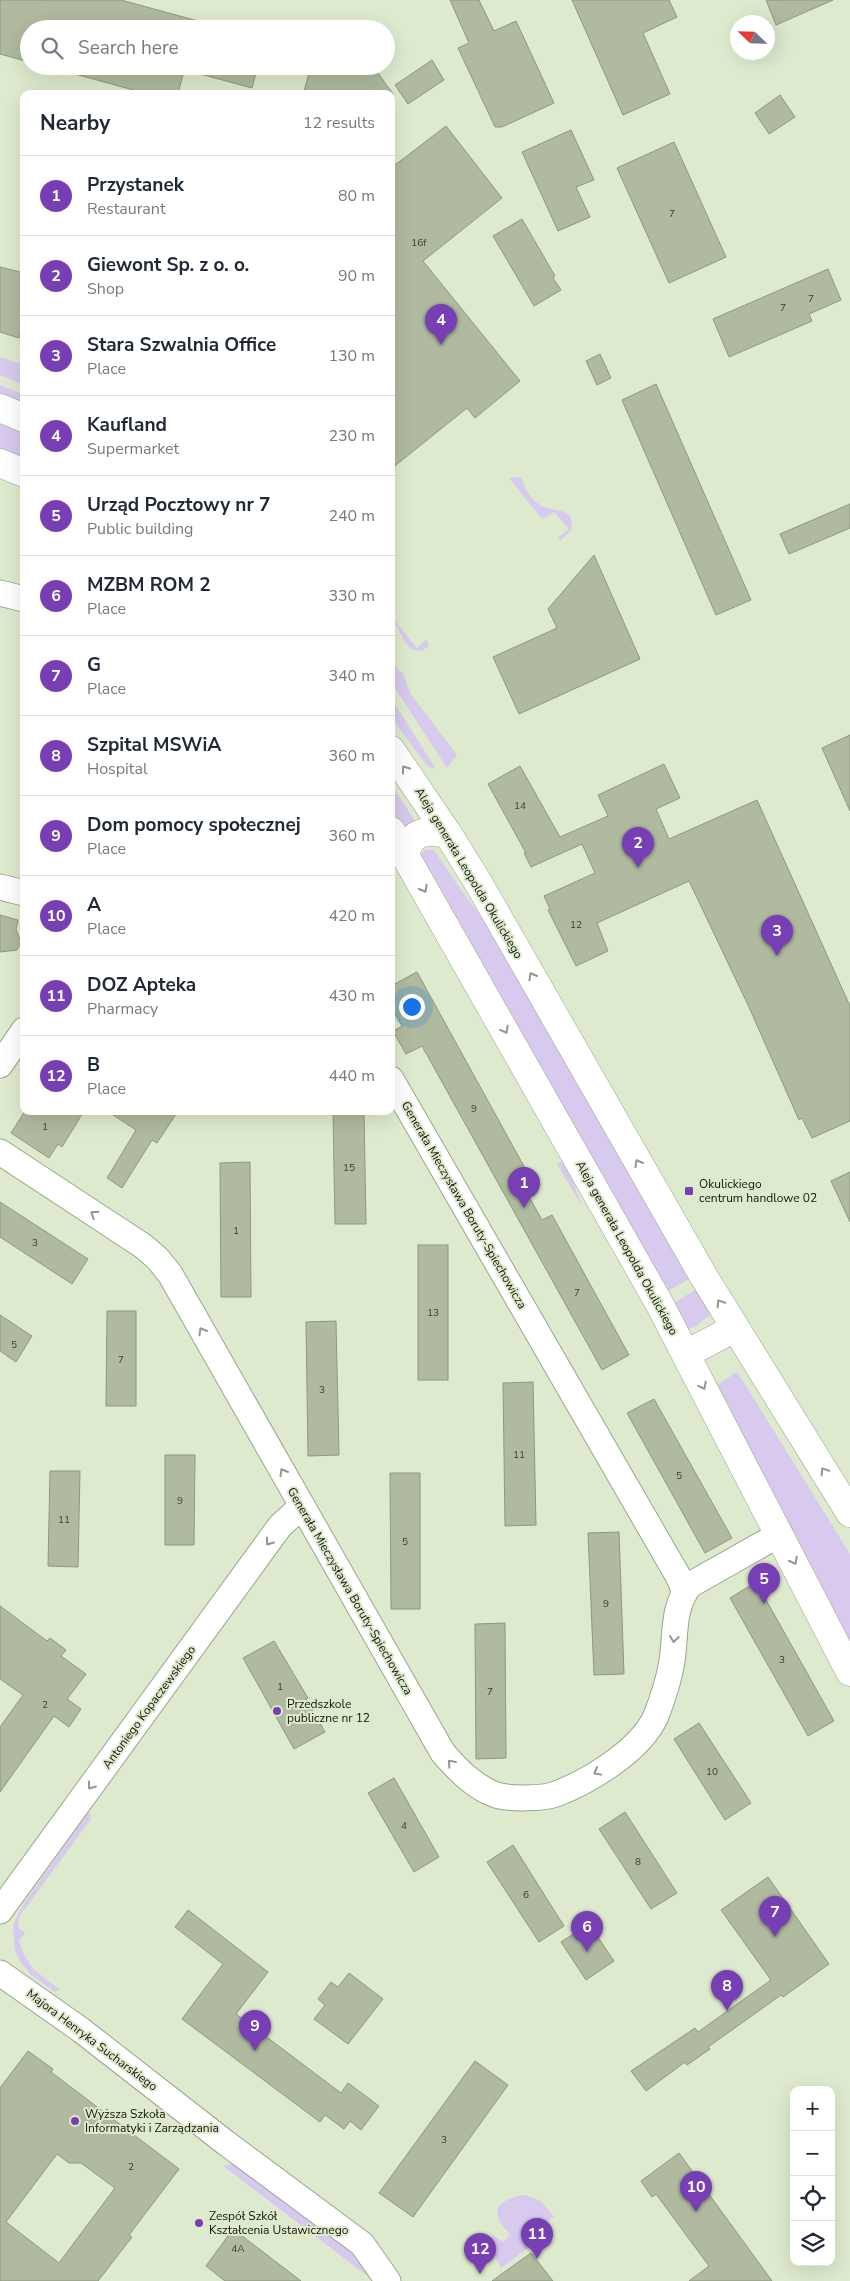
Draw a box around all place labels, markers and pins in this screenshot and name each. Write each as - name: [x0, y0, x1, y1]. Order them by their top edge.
- pin: 4: [425, 304, 457, 345]
- pin: 2: [622, 827, 654, 868]
- pin: 3: [761, 915, 793, 956]
- pin: 1: [508, 1167, 540, 1208]
- place label: Okulickiego centrum handlowe 02: [699, 1176, 817, 1206]
- marker: Okulickiego centrum handlowe 02: [683, 1185, 695, 1197]
- pin: 5: [748, 1563, 780, 1604]
- place label: Przedszkole publiczne nr 12: [287, 1696, 370, 1726]
- marker: Przedszkole publiczne nr 12: [271, 1705, 283, 1717]
- pin: 7: [759, 1896, 791, 1937]
- pin: 6: [571, 1911, 603, 1952]
- pin: 8: [711, 1970, 743, 2011]
- pin: 9: [239, 2010, 271, 2051]
- place label: Wyższa Szkoła Informatyki i Zarządzania: [85, 2106, 219, 2136]
- marker: Wyższa Szkoła Informatyki i Zarządzania: [69, 2115, 81, 2127]
- pin: 10: [680, 2171, 712, 2212]
- place label: Zespół Szkół Kształcenia Ustawicznego: [209, 2208, 349, 2238]
- marker: Zespół Szkół Kształcenia Ustawicznego: [193, 2217, 205, 2229]
- pin: 11: [521, 2218, 553, 2259]
- pin: 12: [464, 2233, 496, 2274]

